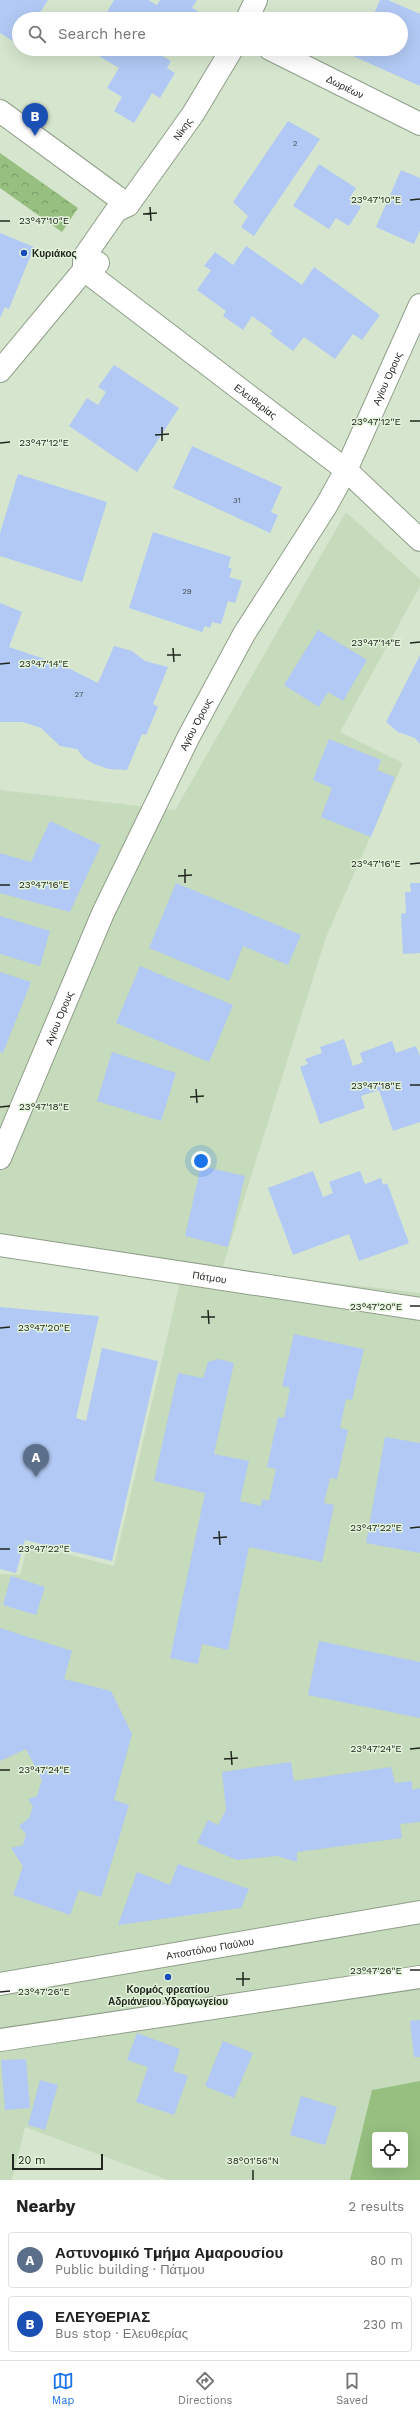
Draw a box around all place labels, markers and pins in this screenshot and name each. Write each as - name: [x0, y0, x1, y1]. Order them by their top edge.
- pin: B: [22, 103, 48, 136]
- marker: Κυριάκος: [19, 248, 29, 258]
- place label: Κυριάκος: [32, 248, 77, 260]
- pin: A: [23, 1444, 49, 1477]
- marker: Κορμός φρεατίου Αδριάνειου Υδραγωγείου: [163, 1972, 173, 1982]
- place label: Κορμός φρεατίου Αδριάνειου Υδραγωγείου: [108, 1984, 228, 2007]

